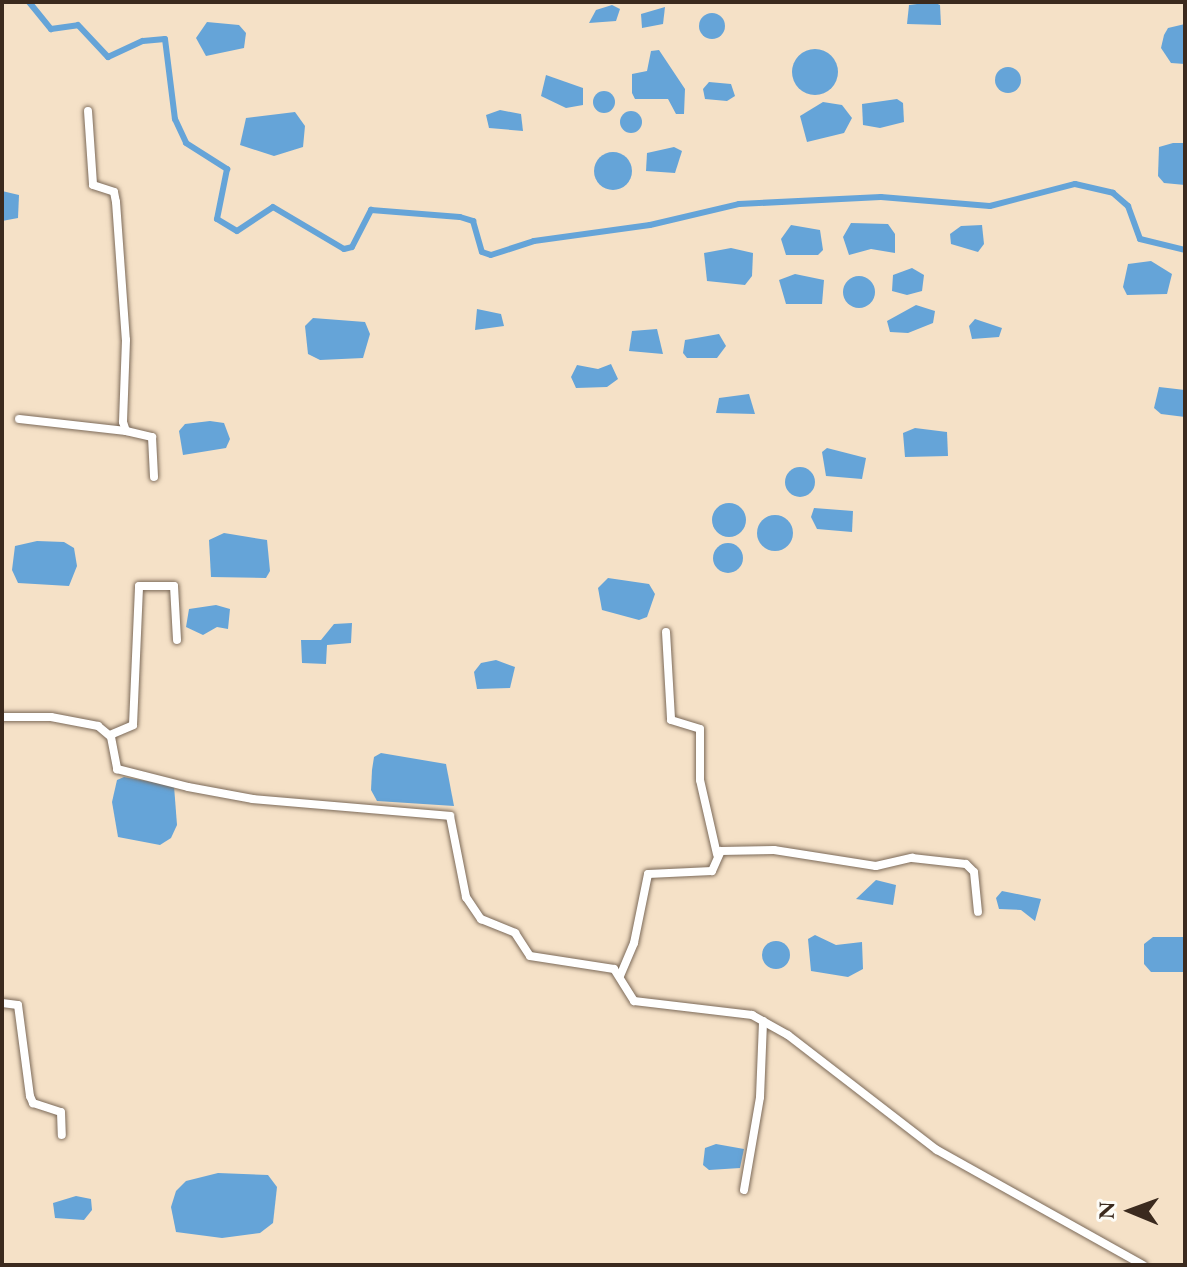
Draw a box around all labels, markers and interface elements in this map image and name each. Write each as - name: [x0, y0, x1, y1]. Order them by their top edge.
- north arrow: [1091, 1171, 1171, 1251]
- text: N: [1092, 1201, 1121, 1220]

